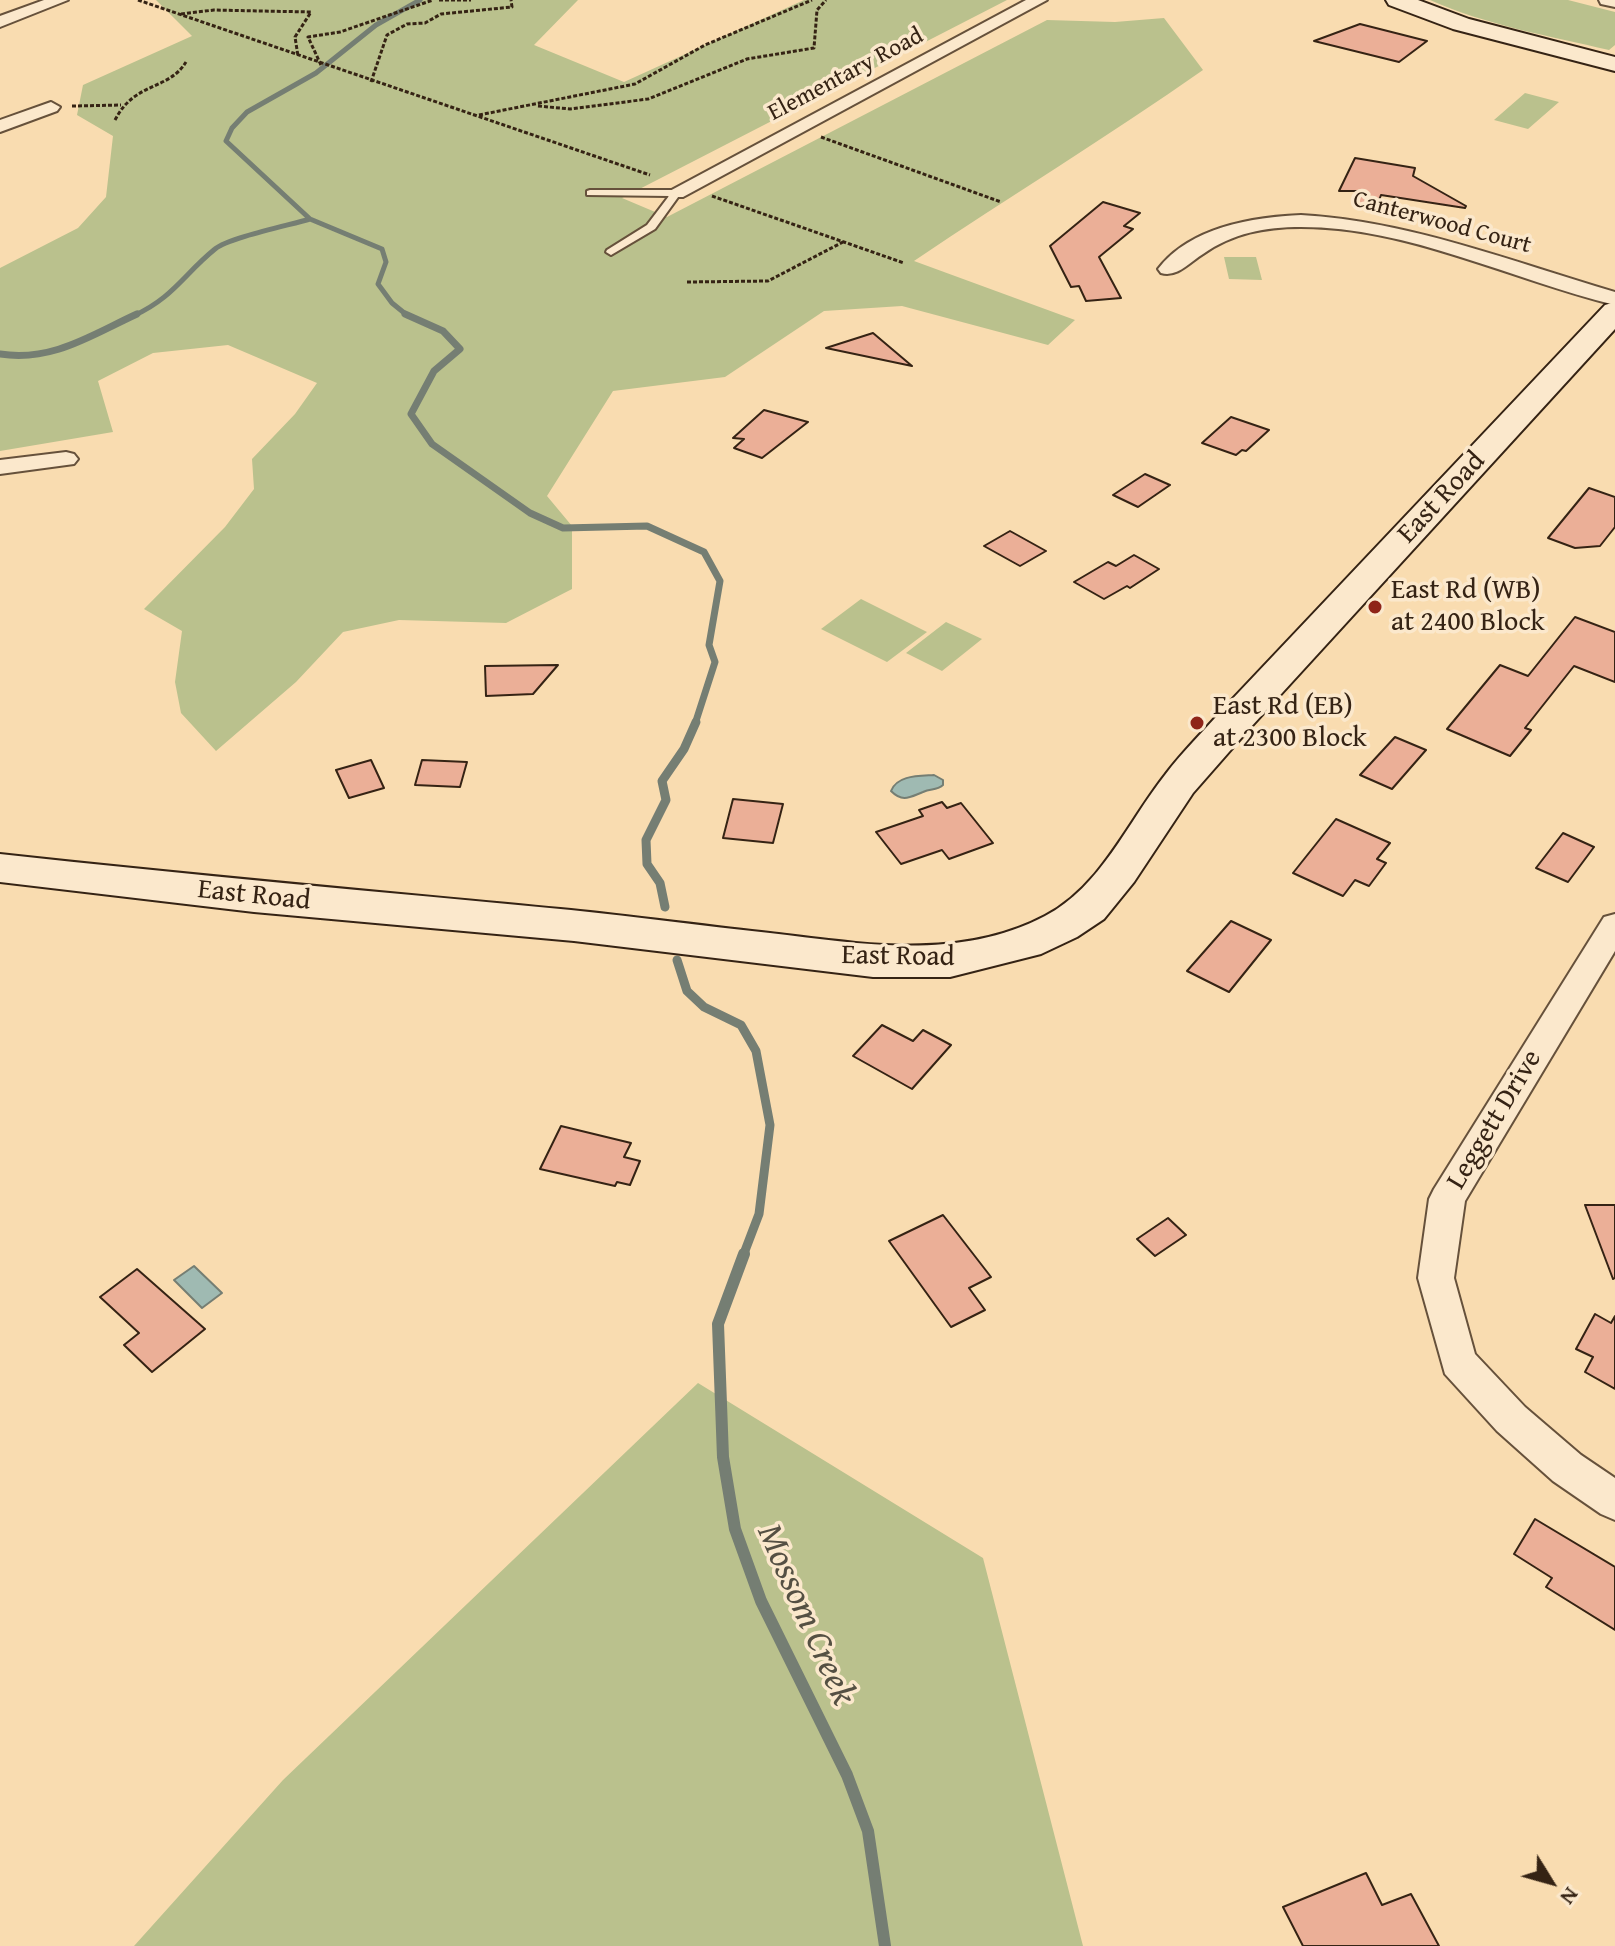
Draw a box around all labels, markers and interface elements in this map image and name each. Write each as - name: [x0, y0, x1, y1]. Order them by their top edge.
- street label: Elementary Road: [763, 22, 929, 128]
- street label: Canterwood Court: [1350, 185, 1534, 261]
- street label: East Road: [1391, 445, 1493, 551]
- place label: East Rd (WB) at 2400 Block: [1391, 574, 1545, 640]
- marker: East Rd (WB) at 2400 Block: [1366, 598, 1384, 616]
- place label: East Rd (EB) at 2300 Block: [1213, 690, 1367, 756]
- marker: East Rd (EB) at 2300 Block: [1188, 714, 1206, 732]
- street label: East Road: [196, 873, 312, 919]
- street label: East Road: [841, 939, 955, 975]
- street label: Leggett Drive: [1440, 1044, 1550, 1196]
- water label: Mossom Creek: [746, 1518, 864, 1712]
- north arrow: [1511, 1842, 1591, 1922]
- text: N: [1553, 1881, 1587, 1912]

